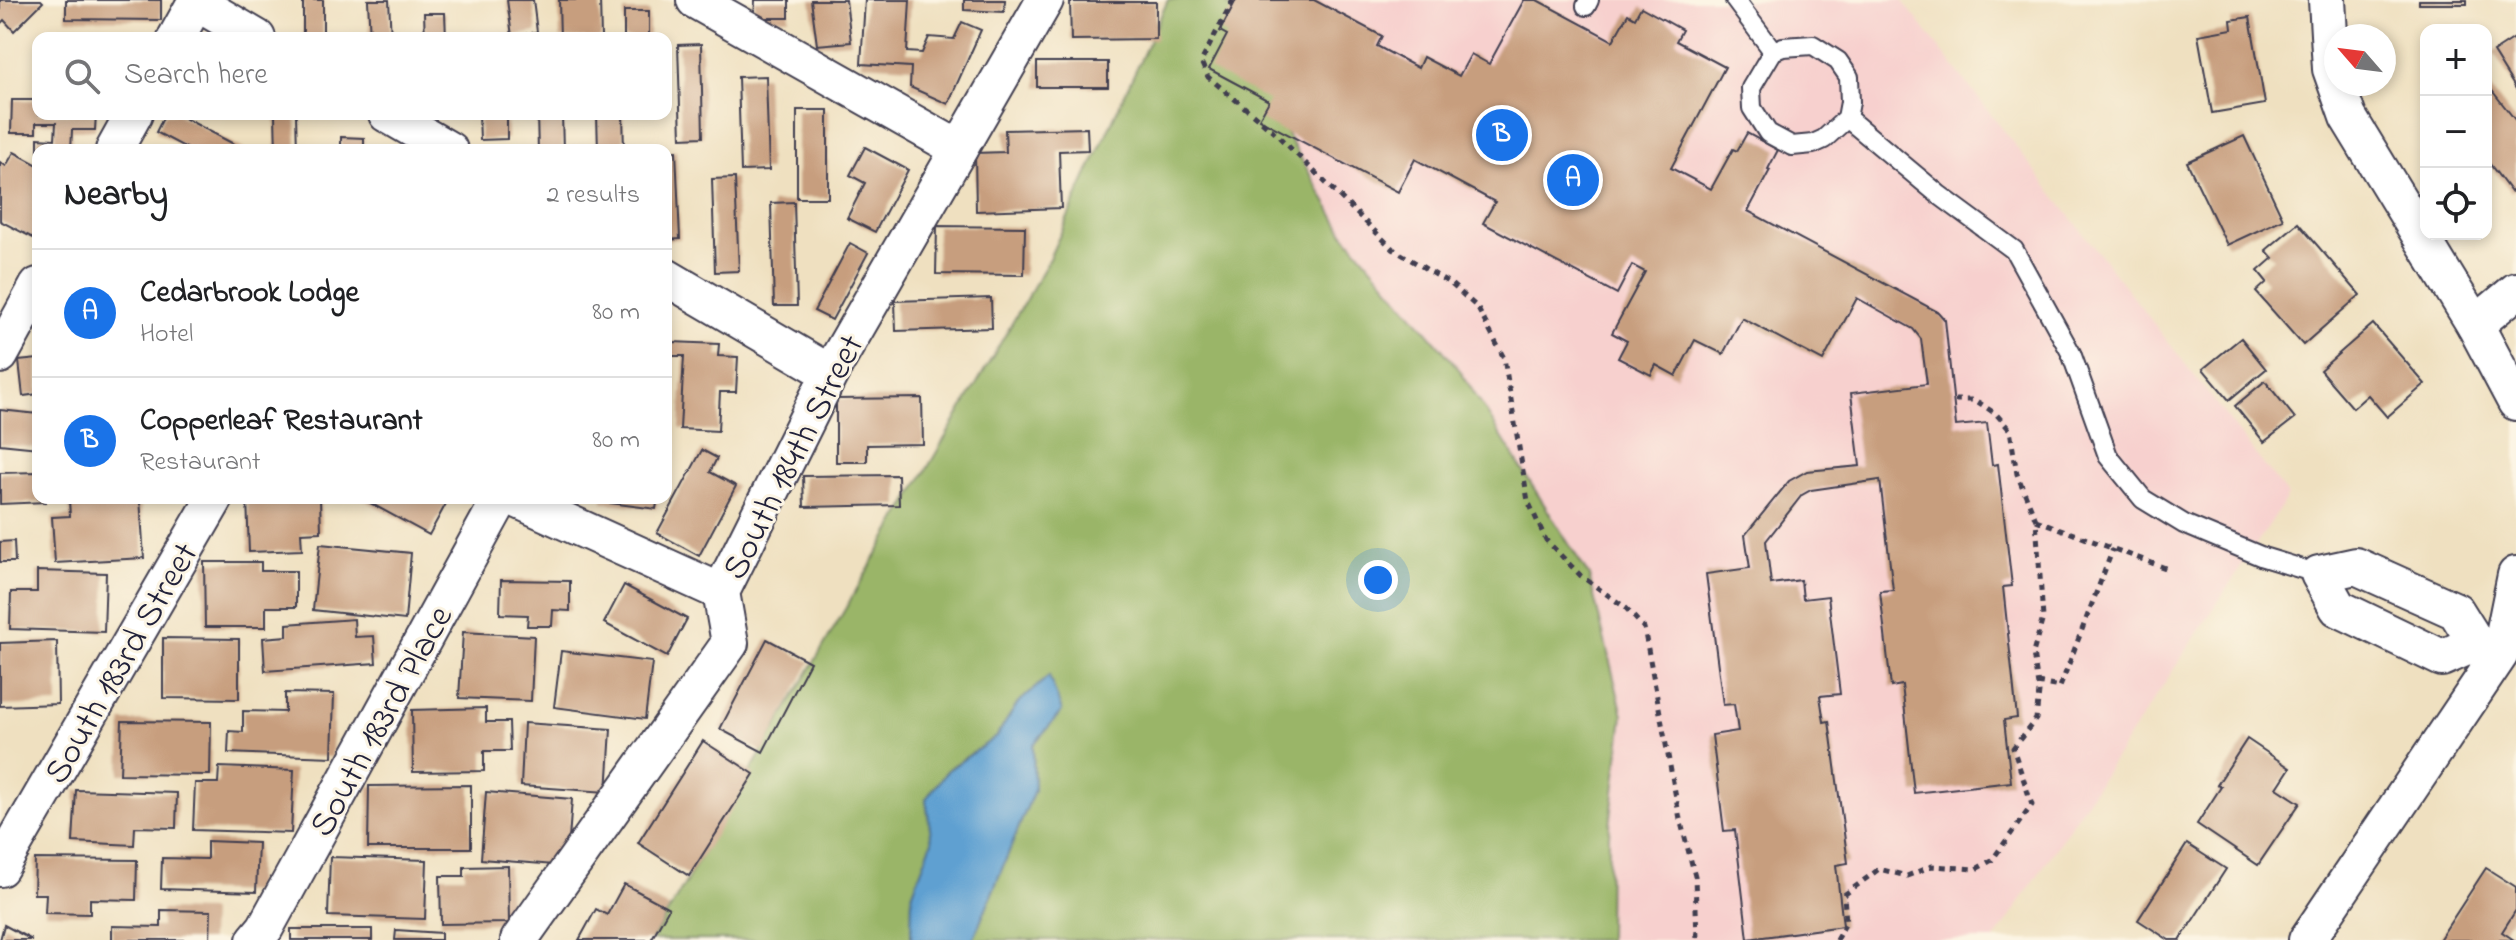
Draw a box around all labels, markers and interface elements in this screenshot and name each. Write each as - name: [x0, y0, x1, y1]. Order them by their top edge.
- north arrow: [2324, 24, 2396, 96]
- map controls: [2420, 24, 2492, 240]
- button: +: [2420, 24, 2492, 96]
- search box: [32, 32, 672, 120]
- icon: search: [60, 54, 104, 98]
- text: Search here: [124, 54, 268, 98]
- button: −: [2420, 96, 2492, 168]
- pin: B: [1476, 105, 1528, 165]
- pin: A: [1547, 150, 1599, 210]
- button: locate: [2420, 168, 2492, 240]
- text: Nearby: [64, 171, 168, 221]
- text: 2 results: [547, 177, 640, 215]
- text: Cedarbrook Lodge: [140, 272, 359, 316]
- text: A: [82, 294, 98, 332]
- text: 80 m: [592, 294, 640, 332]
- text: Hotel: [140, 316, 193, 354]
- street label: South 184th Street: [710, 326, 880, 590]
- text: Copperleaf Restaurant: [140, 400, 423, 444]
- text: B: [81, 422, 99, 460]
- text: 80 m: [592, 422, 640, 460]
- text: Restaurant: [140, 444, 260, 482]
- street label: South 183rd Street: [32, 533, 214, 795]
- your location: [1358, 560, 1398, 600]
- street label: South 183rd Place: [297, 596, 469, 847]

